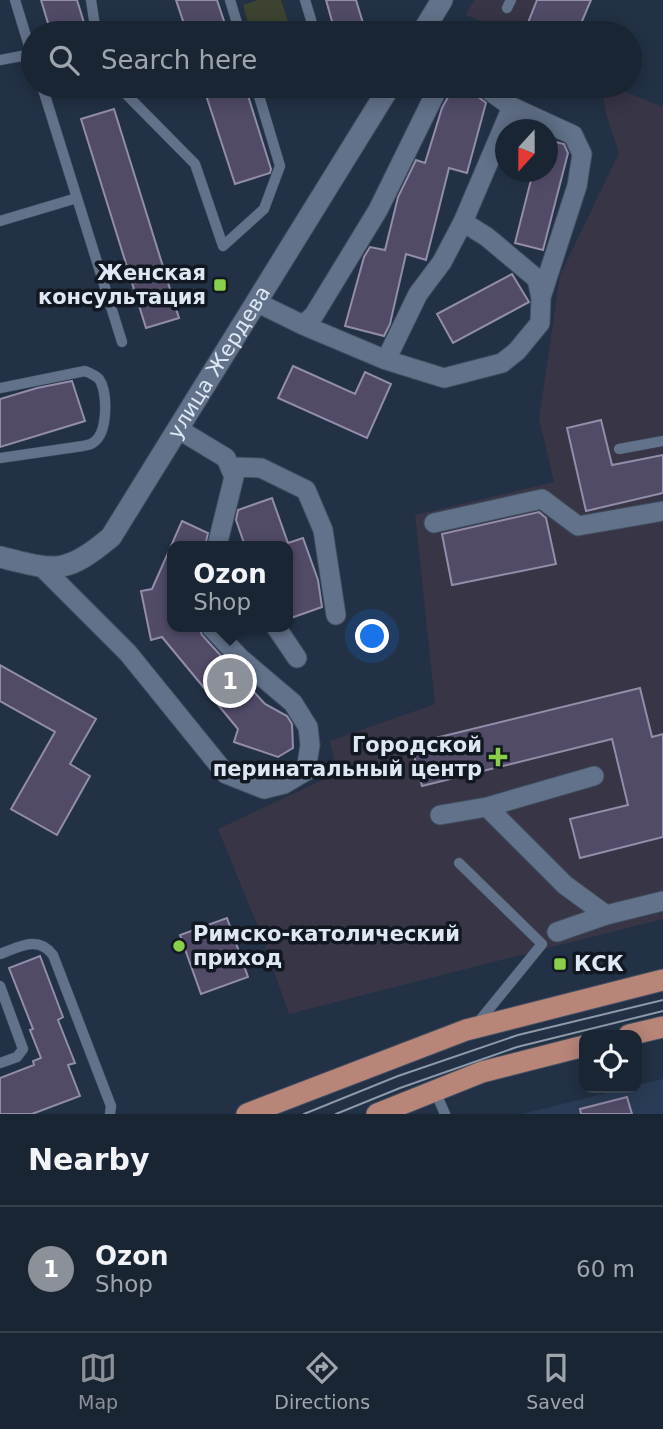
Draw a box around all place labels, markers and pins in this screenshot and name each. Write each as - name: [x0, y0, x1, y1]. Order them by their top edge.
- place label: Женская консультация: [38, 261, 206, 309]
- marker: Женская консультация: [212, 277, 228, 293]
- pin: 1: [207, 655, 253, 707]
- place label: Городской перинатальный центр: [213, 733, 482, 781]
- marker: Городской перинатальный центр: [488, 747, 508, 767]
- place label: Римско-католический приход: [193, 922, 460, 970]
- marker: Римско-католический приход: [171, 938, 187, 954]
- place label: КСК: [574, 952, 624, 976]
- marker: КСК: [552, 956, 568, 972]

